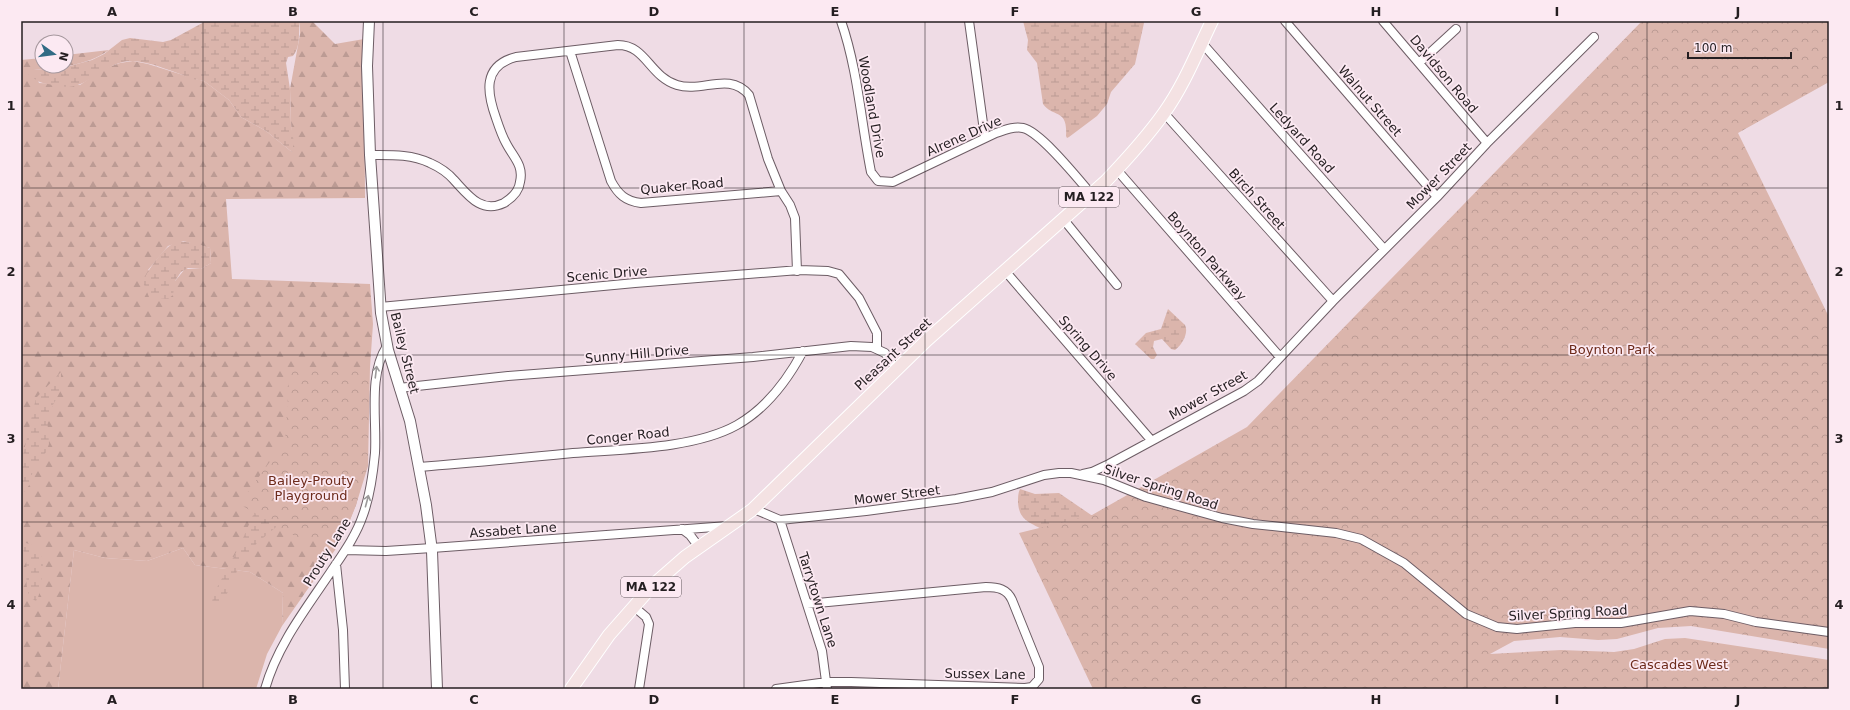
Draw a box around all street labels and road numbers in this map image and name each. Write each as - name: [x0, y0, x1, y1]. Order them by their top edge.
- street label: Davidson Road: [1407, 32, 1481, 116]
- street label: Woodland Drive: [856, 55, 888, 159]
- street label: Walnut Street: [1335, 63, 1405, 139]
- street label: Ledyard Road: [1267, 100, 1337, 176]
- street label: Alrene Drive: [924, 113, 1004, 159]
- street label: Mower Street: [1403, 140, 1475, 212]
- street label: Birch Street: [1226, 166, 1288, 232]
- street label: Quaker Road: [640, 175, 724, 197]
- road number: MA 122: [1059, 187, 1119, 207]
- street label: Boynton Parkway: [1164, 209, 1250, 304]
- street label: Scenic Drive: [566, 263, 648, 285]
- street label: Bailey Street: [388, 311, 422, 395]
- street label: Spring Drive: [1056, 313, 1120, 383]
- street label: Pleasant Street: [852, 315, 934, 393]
- street label: Sunny Hill Drive: [584, 342, 690, 366]
- street label: Mower Street: [1166, 367, 1250, 423]
- street label: Conger Road: [586, 424, 670, 448]
- street label: Silver Spring Road: [1102, 461, 1220, 513]
- street label: Mower Street: [853, 482, 941, 508]
- street label: Prouty Lane: [300, 515, 354, 589]
- street label: Assabet Lane: [469, 519, 557, 541]
- street label: Tarrytown Lane: [795, 549, 840, 650]
- road number: MA 122: [621, 577, 681, 597]
- street label: Silver Spring Road: [1508, 602, 1628, 624]
- street label: Sussex Lane: [944, 666, 1026, 682]

